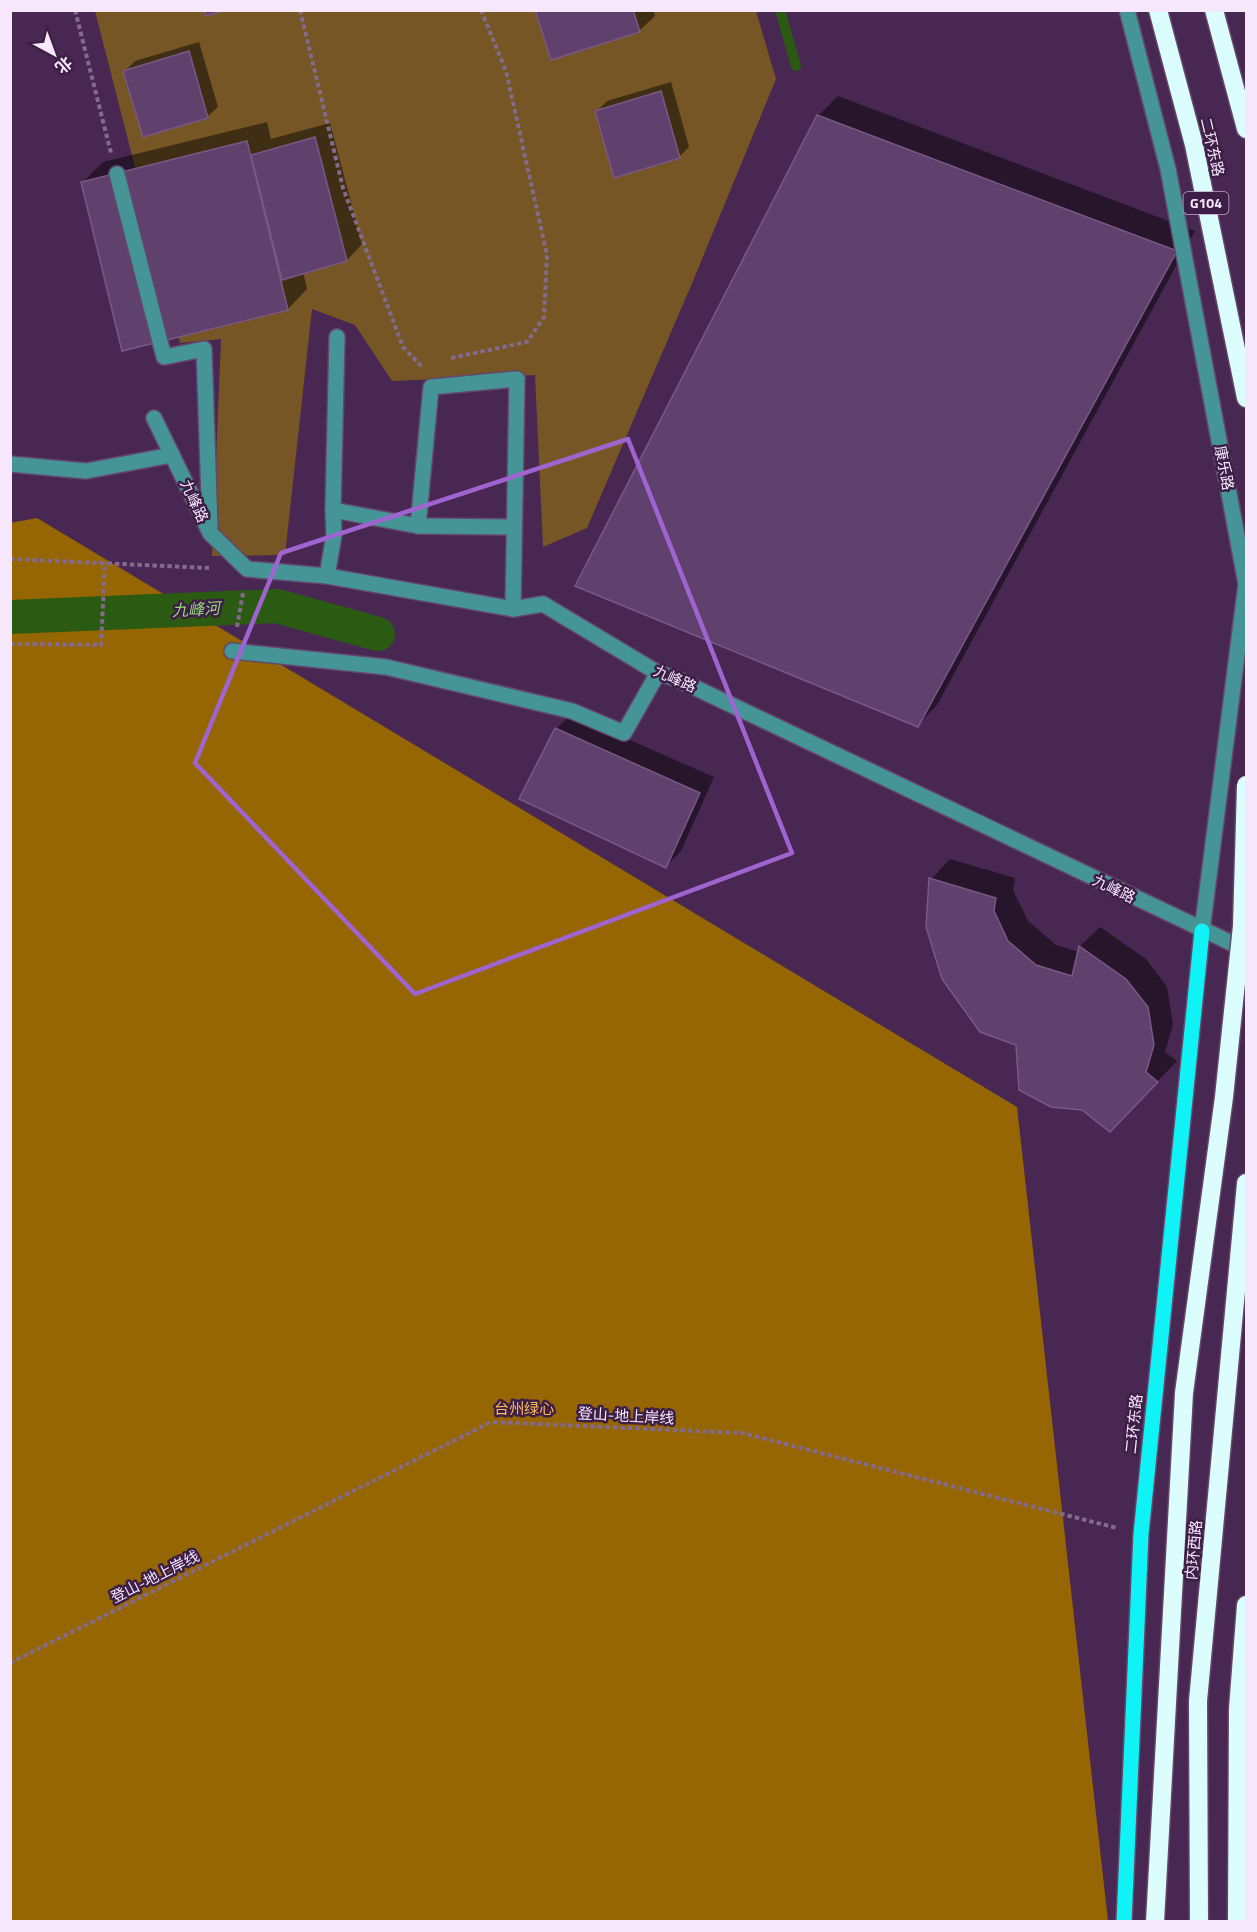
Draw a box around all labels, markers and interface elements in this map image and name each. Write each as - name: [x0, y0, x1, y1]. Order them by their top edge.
- north arrow: [24, 24, 84, 84]
- text: 北: [50, 51, 78, 80]
- street label: 二环东路: [1195, 115, 1230, 179]
- road number: G104: [1184, 192, 1228, 214]
- street label: 康乐路: [1209, 444, 1240, 492]
- street label: 九峰路: [175, 476, 214, 526]
- water label: 九峰河: [171, 596, 224, 622]
- street label: 九峰路: [650, 659, 700, 698]
- street label: 九峰路: [1089, 868, 1139, 909]
- street label: 二环东路: [1119, 1393, 1148, 1455]
- park label: 台州绿心: [494, 1397, 554, 1420]
- street label: 登山-地上岸线: [577, 1401, 675, 1430]
- street label: 内环西路: [1179, 1519, 1208, 1581]
- street label: 登山-地上岸线: [107, 1544, 203, 1609]

